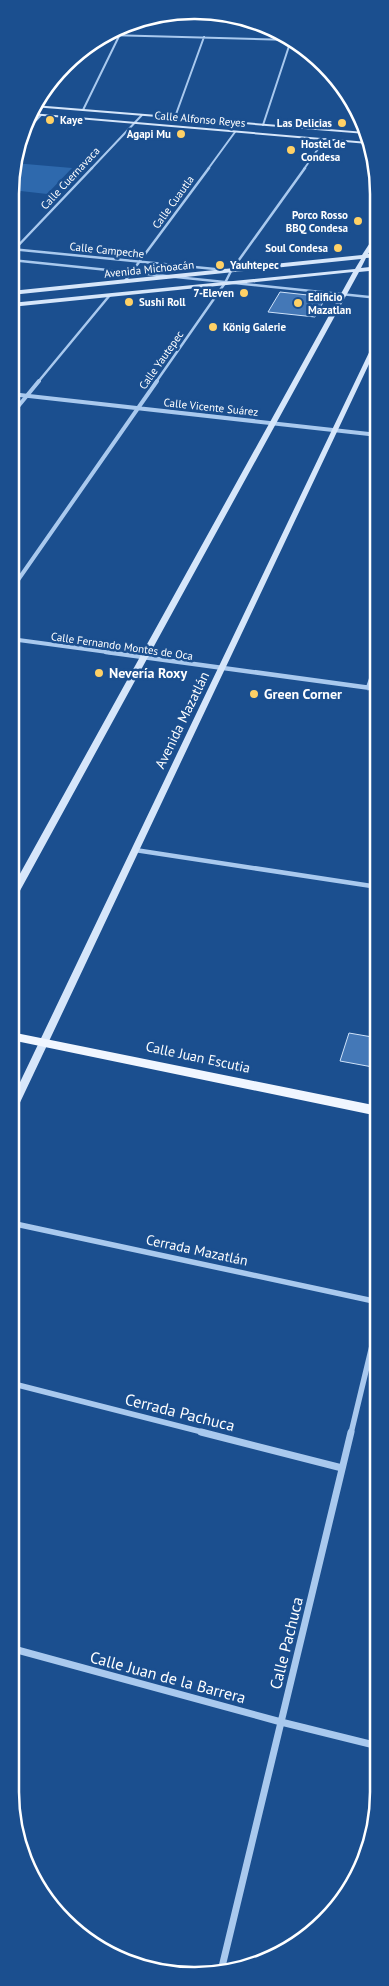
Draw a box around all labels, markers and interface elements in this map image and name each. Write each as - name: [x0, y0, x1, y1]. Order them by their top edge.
- street label: Calle Alfonso Reyes: [154, 108, 246, 130]
- place label: Kaye: [60, 113, 83, 127]
- marker: Kaye: [44, 114, 56, 126]
- place label: Las Delicias: [277, 116, 332, 130]
- marker: Las Delicias: [336, 117, 348, 129]
- place label: Agapi Mu: [127, 127, 171, 141]
- marker: Agapi Mu: [175, 128, 187, 140]
- place label: Hostel de Condesa: [301, 137, 346, 164]
- street label: Calle Cuernavaca: [37, 144, 103, 212]
- marker: Hostel de Condesa: [285, 144, 297, 156]
- street label: Calle Cuautla: [149, 173, 197, 231]
- place label: Porco Rosso BBQ Condesa: [286, 208, 348, 235]
- marker: Porco Rosso BBQ Condesa: [352, 215, 364, 227]
- street label: Calle Campeche: [69, 239, 145, 261]
- place label: Soul Condesa: [265, 241, 328, 255]
- marker: Soul Condesa: [332, 242, 344, 254]
- street label: Avenida Michoacán: [103, 257, 195, 281]
- place label: Yauhtepec: [229, 258, 279, 272]
- marker: Yauhtepec: [214, 259, 226, 271]
- place label: 7-Eleven: [193, 286, 234, 300]
- marker: 7-Eleven: [238, 287, 250, 299]
- place label: Edificio Mazatlan: [308, 290, 351, 317]
- place label: Sushi Roll: [139, 295, 186, 309]
- marker: Sushi Roll: [123, 296, 135, 308]
- marker: Edificio Mazatlan: [292, 297, 304, 309]
- place label: König Galerie: [223, 320, 286, 334]
- marker: König Galerie: [207, 321, 219, 333]
- street label: Calle Yautepec: [136, 328, 186, 392]
- street label: Calle Vicente Suárez: [163, 395, 259, 419]
- street label: Calle Fernando Montes de Oca: [50, 629, 194, 663]
- place label: Nevería Roxy: [109, 664, 187, 682]
- marker: Nevería Roxy: [93, 667, 105, 679]
- street label: Avenida Mazatlán: [151, 669, 213, 771]
- place label: Green Corner: [264, 685, 342, 703]
- marker: Green Corner: [248, 688, 260, 700]
- street label: Calle Juan Escutia: [144, 1037, 252, 1077]
- street label: Cerrada Mazatlán: [144, 1230, 250, 1270]
- street label: Cerrada Pachuca: [123, 1389, 237, 1435]
- street label: Calle Pachuca: [265, 1595, 307, 1691]
- street label: Calle Juan de la Barrera: [88, 1647, 248, 1707]

